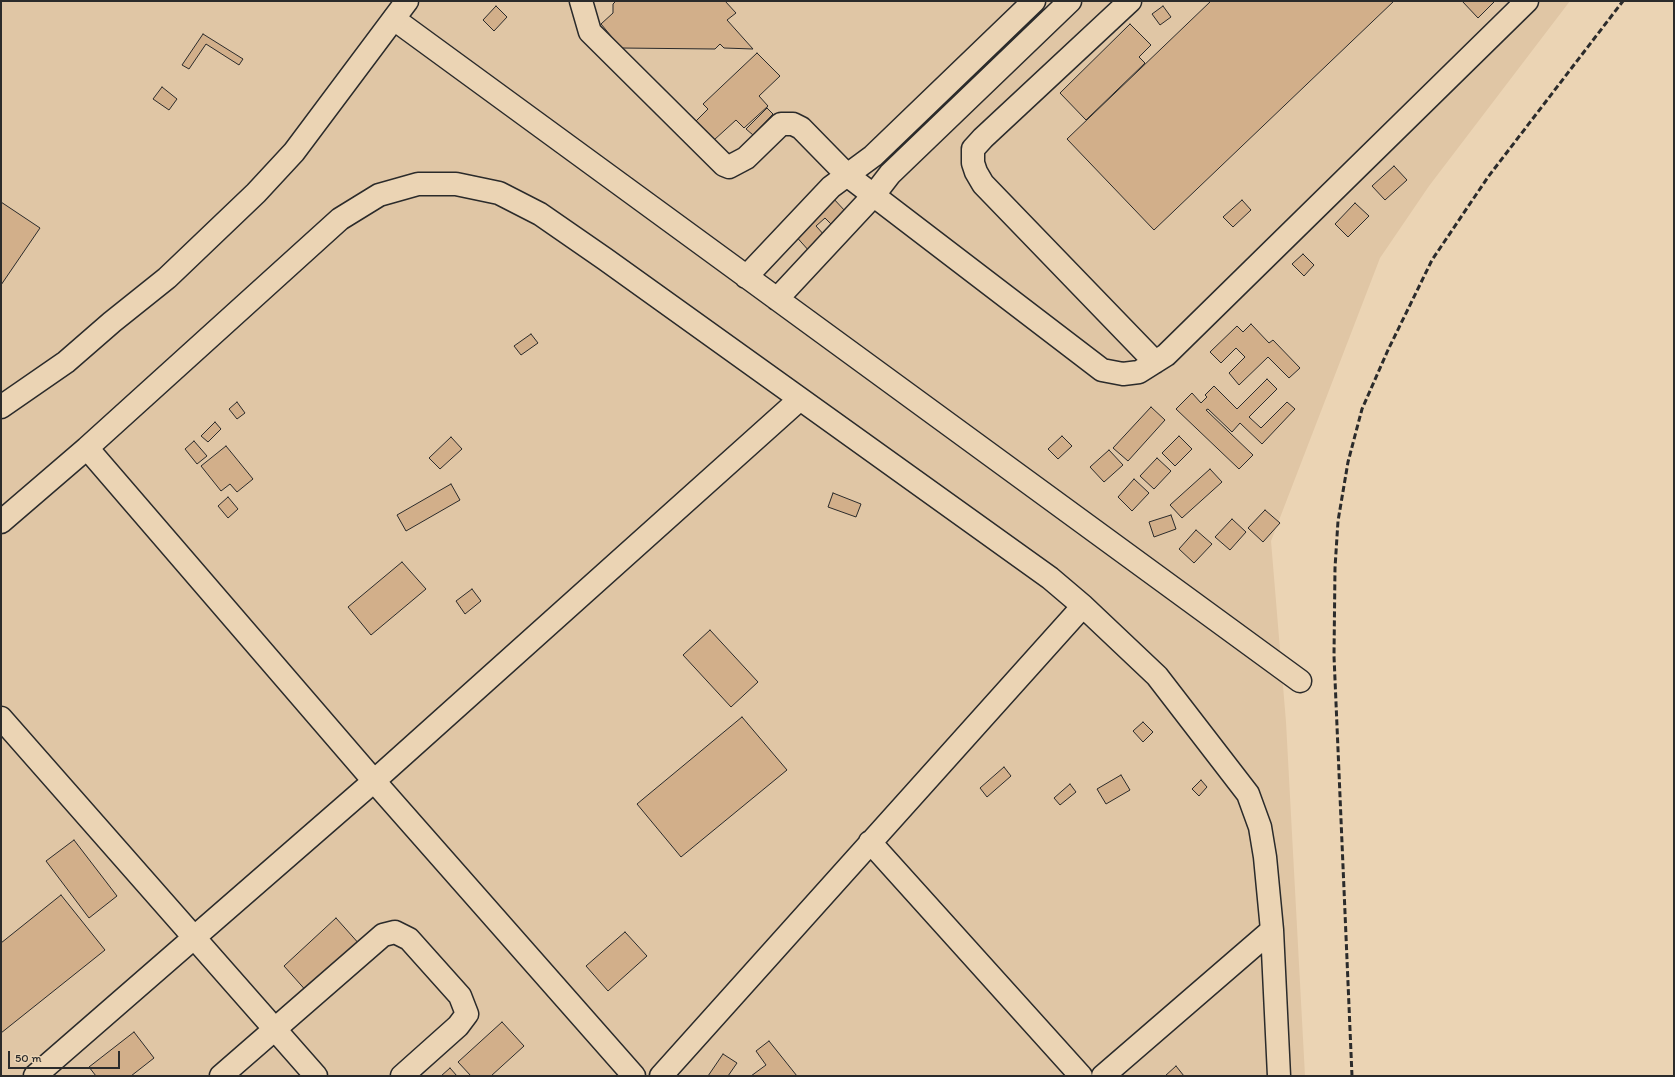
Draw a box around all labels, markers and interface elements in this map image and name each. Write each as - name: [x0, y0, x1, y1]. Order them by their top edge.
- scale bar: [10, 1043, 122, 1069]
- text: 50 m: [15, 1051, 41, 1065]

